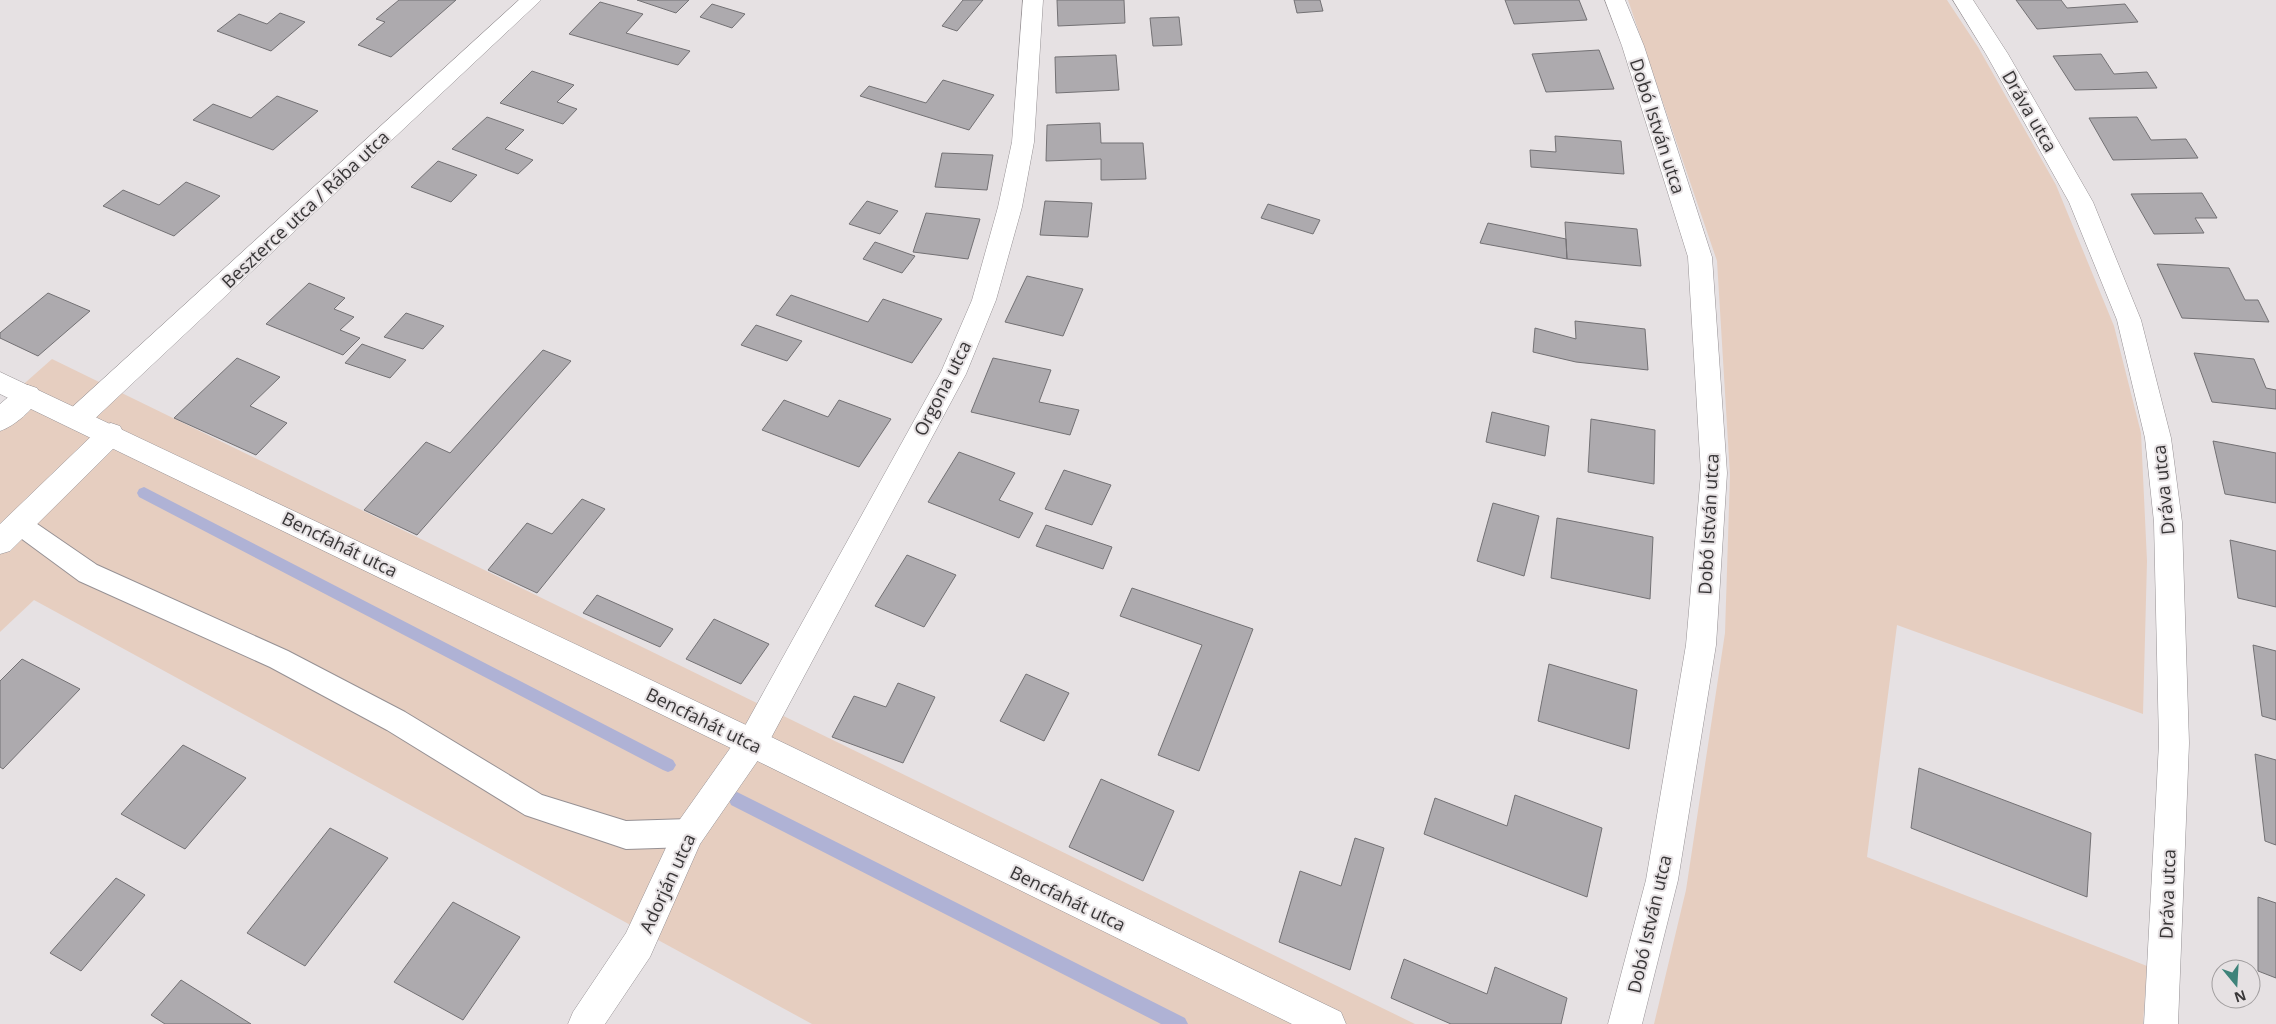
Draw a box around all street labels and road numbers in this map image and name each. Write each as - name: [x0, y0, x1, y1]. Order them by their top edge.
- street label: Dobó István utca: [1625, 55, 1691, 197]
- street label: Dráva utca: [1997, 66, 2063, 156]
- street label: Beszterce utca / Rába utca: [216, 125, 394, 293]
- street label: Orgona utca: [908, 336, 976, 440]
- street label: Dráva utca: [2146, 444, 2180, 536]
- street label: Dobó István utca: [1692, 453, 1724, 595]
- street label: Bencfahát utca: [278, 506, 402, 582]
- street label: Bencfahát utca: [642, 682, 766, 758]
- street label: Adorján utca: [634, 829, 700, 937]
- street label: Dráva utca: [2153, 849, 2181, 939]
- street label: Dobó István utca: [1621, 853, 1677, 995]
- street label: Bencfahát utca: [1006, 860, 1130, 936]

